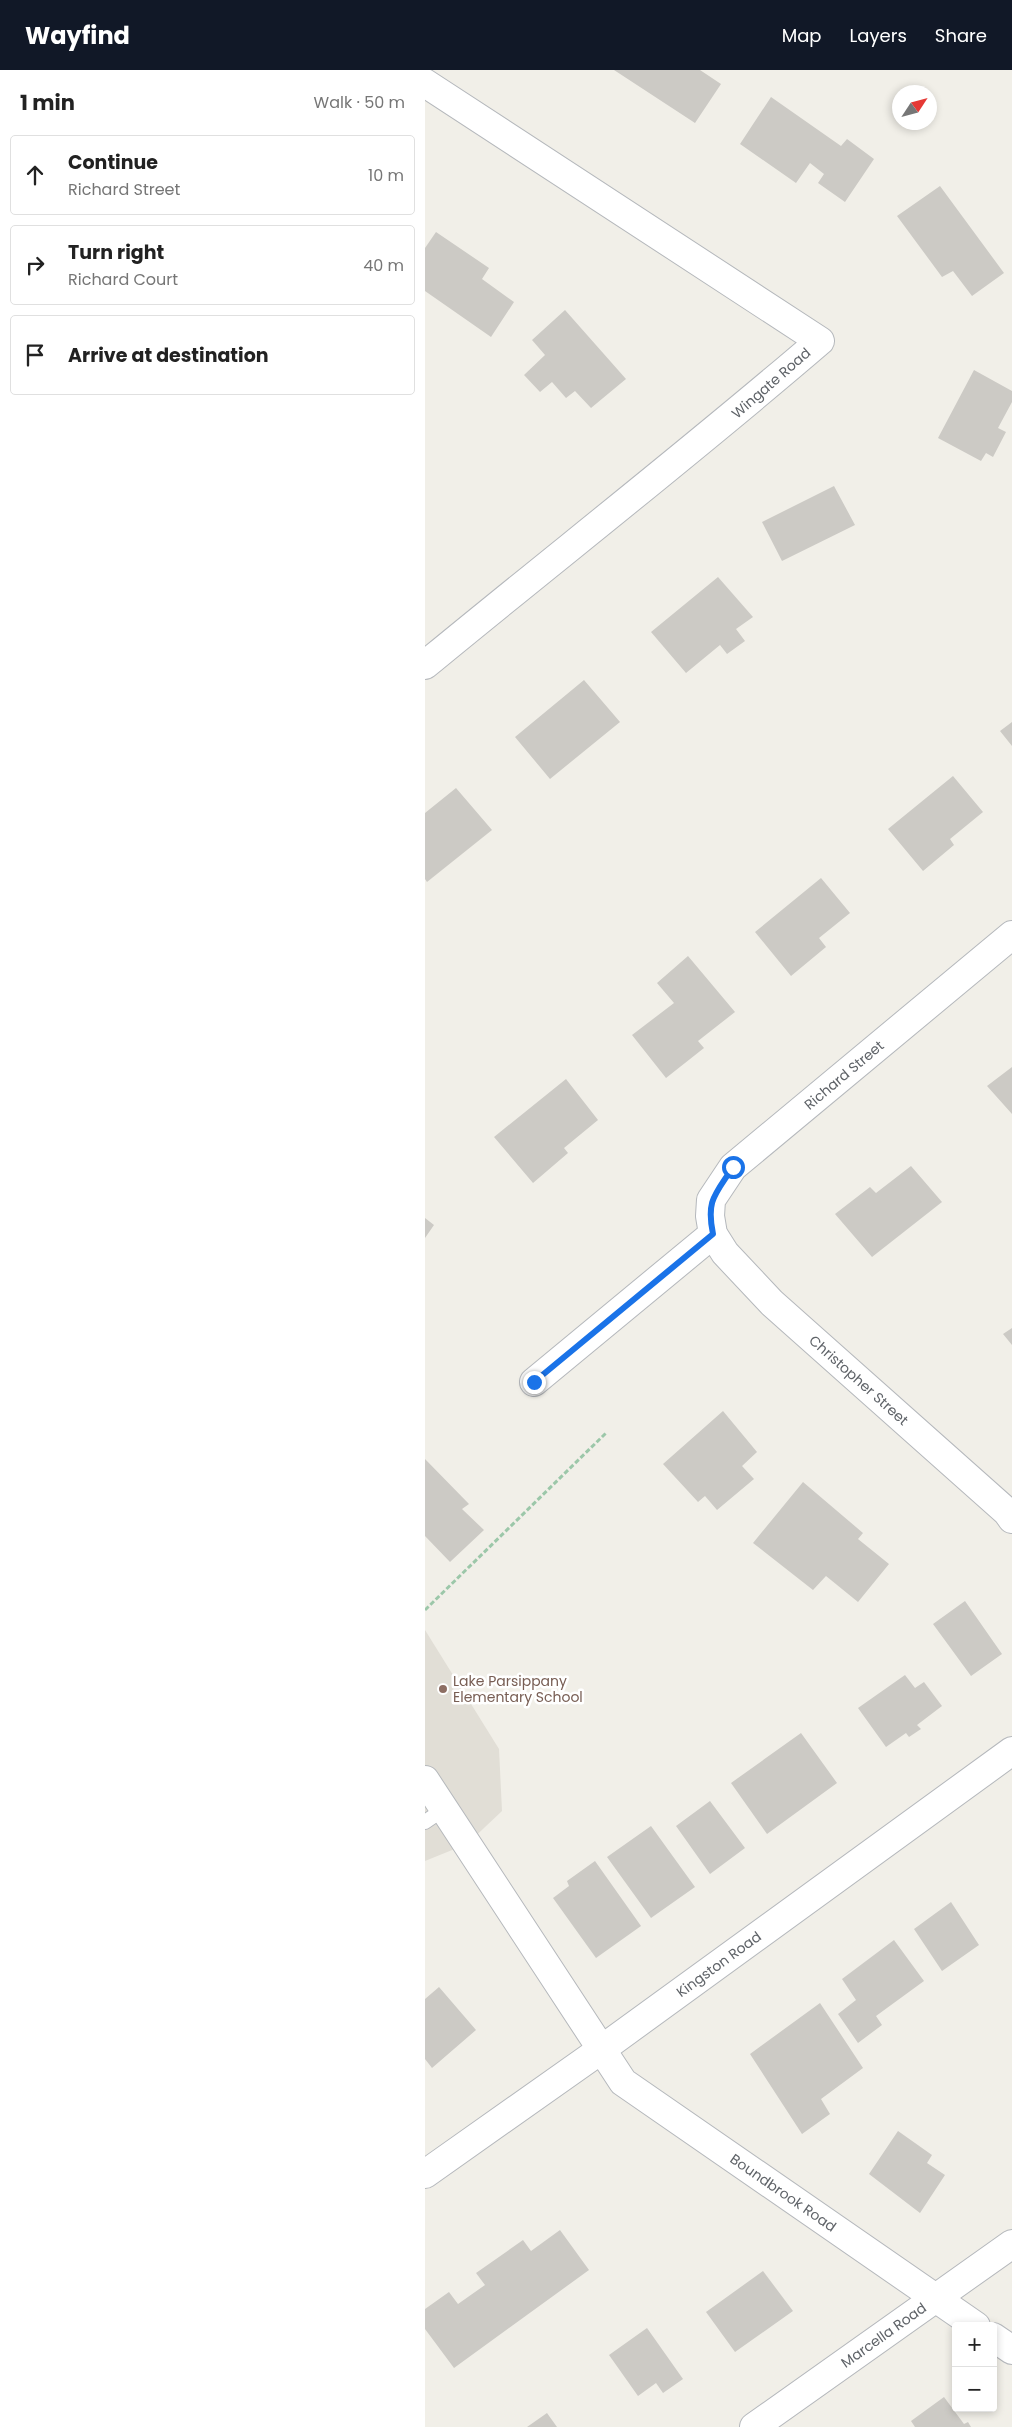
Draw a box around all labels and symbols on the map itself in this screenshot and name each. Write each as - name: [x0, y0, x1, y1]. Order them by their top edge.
- north arrow: [892, 85, 937, 130]
- street label: Wingate Road: [727, 343, 815, 423]
- street label: Richard Street: [800, 1036, 888, 1114]
- route start: [722, 1156, 745, 1179]
- street label: Christopher Street: [805, 1330, 913, 1430]
- route end: [523, 1371, 546, 1394]
- place label: Lake Parsippany Elementary School: [453, 1671, 583, 1707]
- marker: Lake Parsippany Elementary School: [437, 1683, 449, 1695]
- street label: Kingston Road: [672, 1926, 765, 2002]
- street label: Boundbrook Road: [726, 2149, 840, 2237]
- street label: Marcella Road: [837, 2298, 930, 2372]

